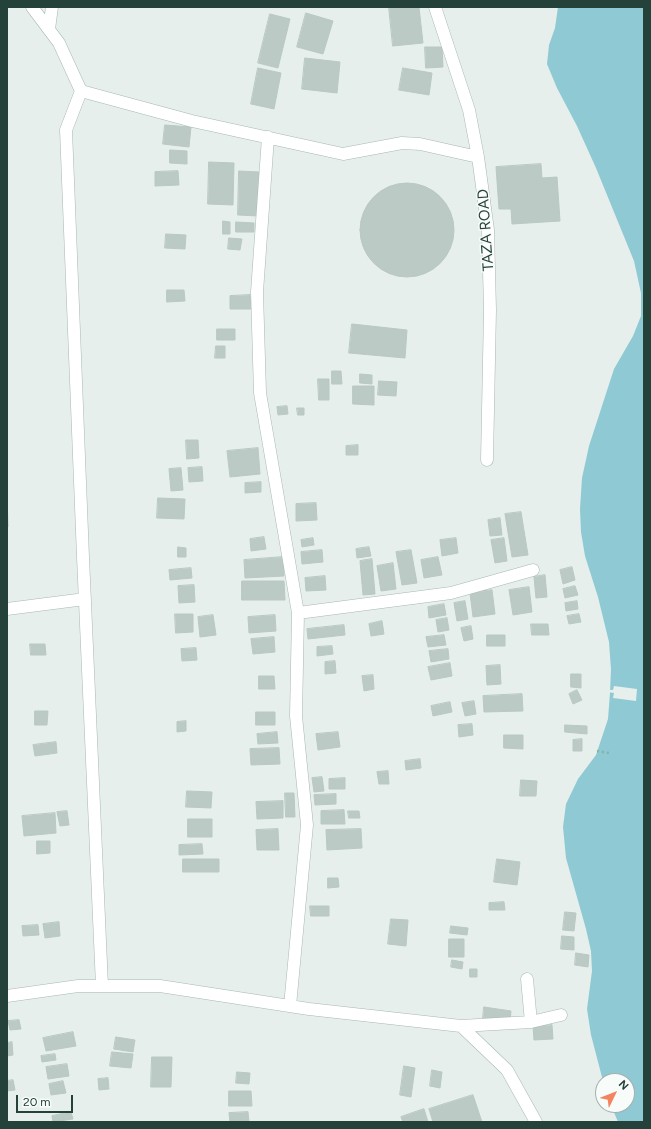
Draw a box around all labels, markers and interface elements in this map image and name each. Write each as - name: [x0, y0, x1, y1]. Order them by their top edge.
- street label: TAZA ROAD: [474, 188, 498, 272]
- north arrow: [595, 1073, 635, 1113]
- text: N: [616, 1078, 631, 1093]
- scale bar: [18, 1087, 75, 1113]
- text: 20 m: [23, 1095, 51, 1109]

